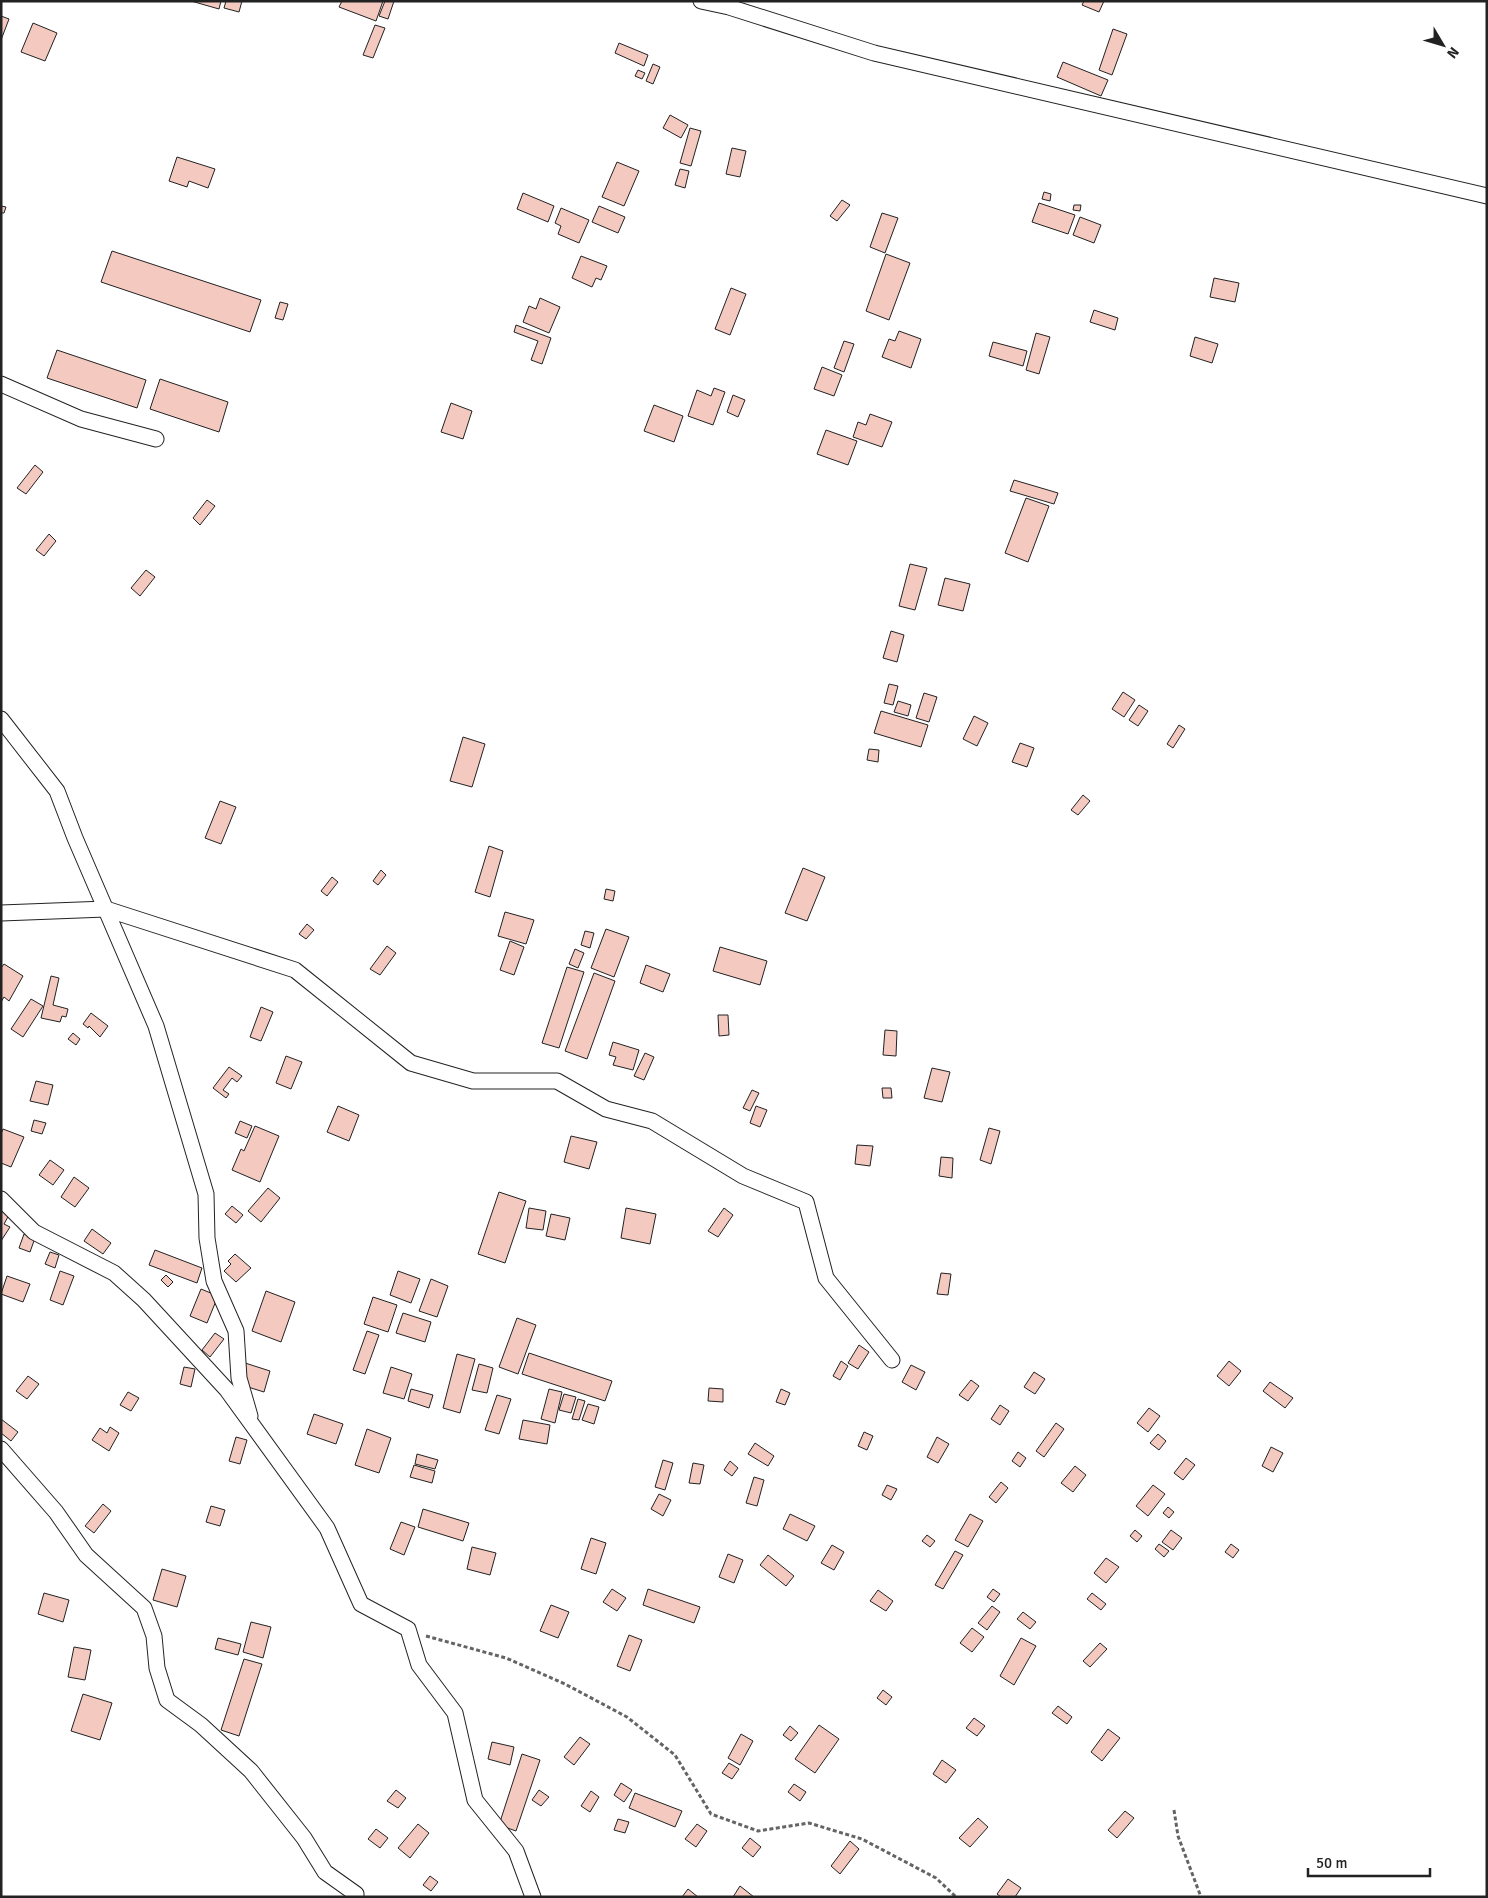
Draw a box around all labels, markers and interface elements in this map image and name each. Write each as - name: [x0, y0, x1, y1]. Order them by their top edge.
- north arrow: [1418, 20, 1468, 70]
- text: N: [1443, 44, 1463, 62]
- scale bar: [1308, 1846, 1430, 1878]
- text: 50 m: [1316, 1854, 1347, 1872]

